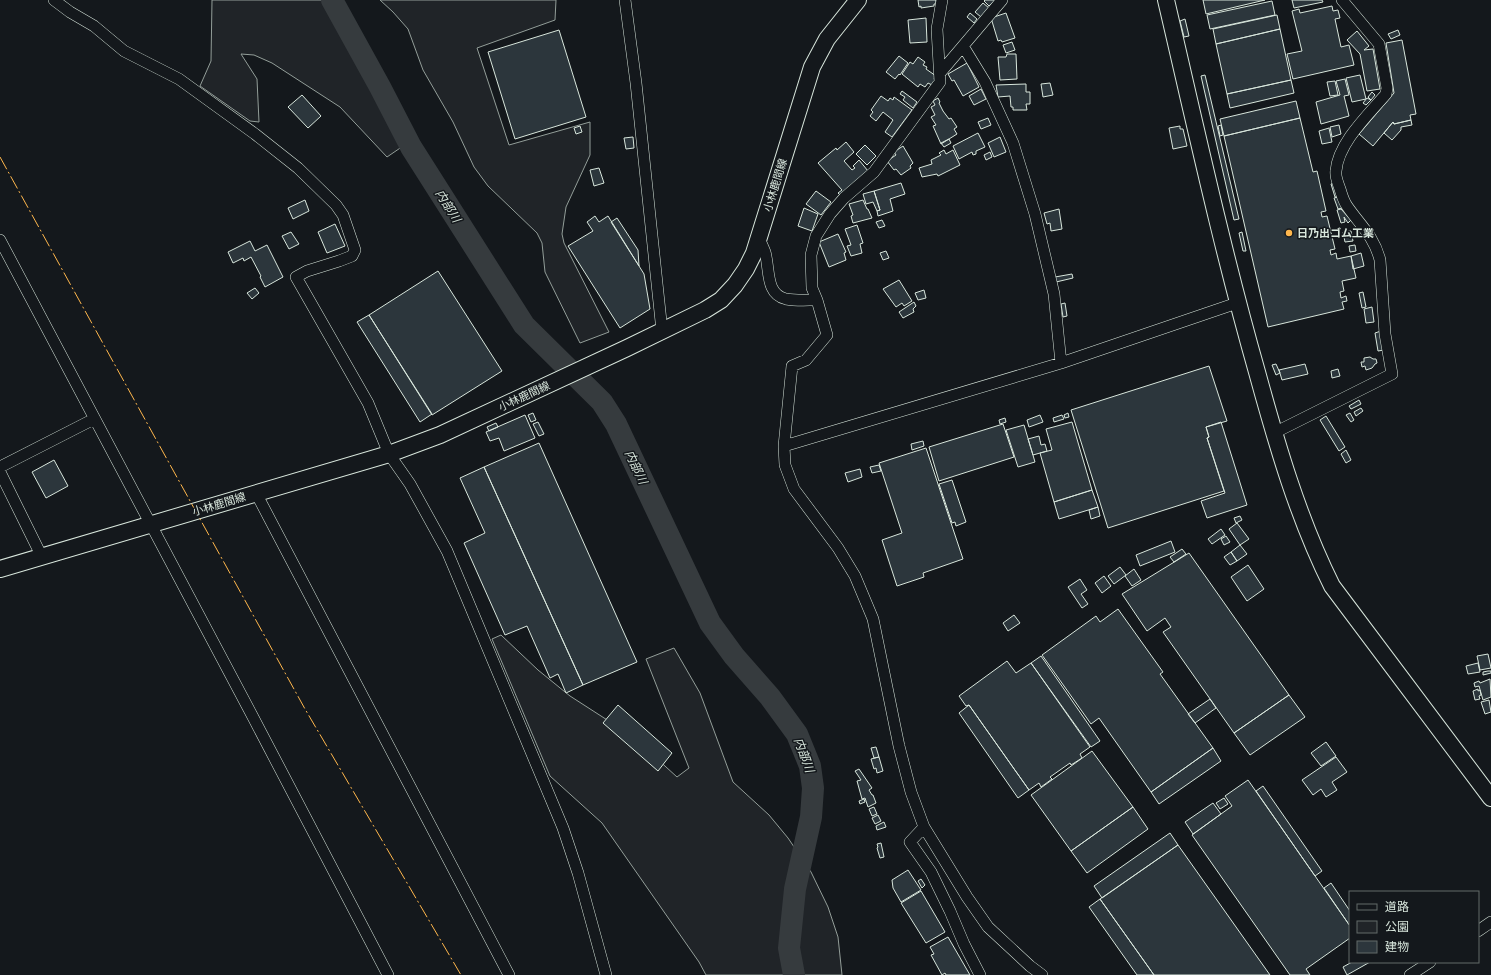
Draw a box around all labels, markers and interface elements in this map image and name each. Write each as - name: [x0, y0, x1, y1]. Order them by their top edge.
- street label: 小林鹿間線: [760, 157, 790, 213]
- water label: 内部川: [433, 186, 465, 227]
- place label: 日乃出ゴム工業: [1297, 226, 1374, 240]
- marker: 日乃出ゴム工業: [1284, 228, 1294, 238]
- street label: 小林鹿間線: [496, 378, 552, 414]
- water label: 内部川: [622, 447, 652, 488]
- street label: 小林鹿間線: [191, 489, 247, 519]
- water label: 内部川: [791, 735, 818, 776]
- legend: [1349, 891, 1479, 963]
- text: 道路: [1385, 899, 1409, 914]
- text: 公園: [1385, 919, 1409, 934]
- text: 建物: [1385, 939, 1409, 954]

